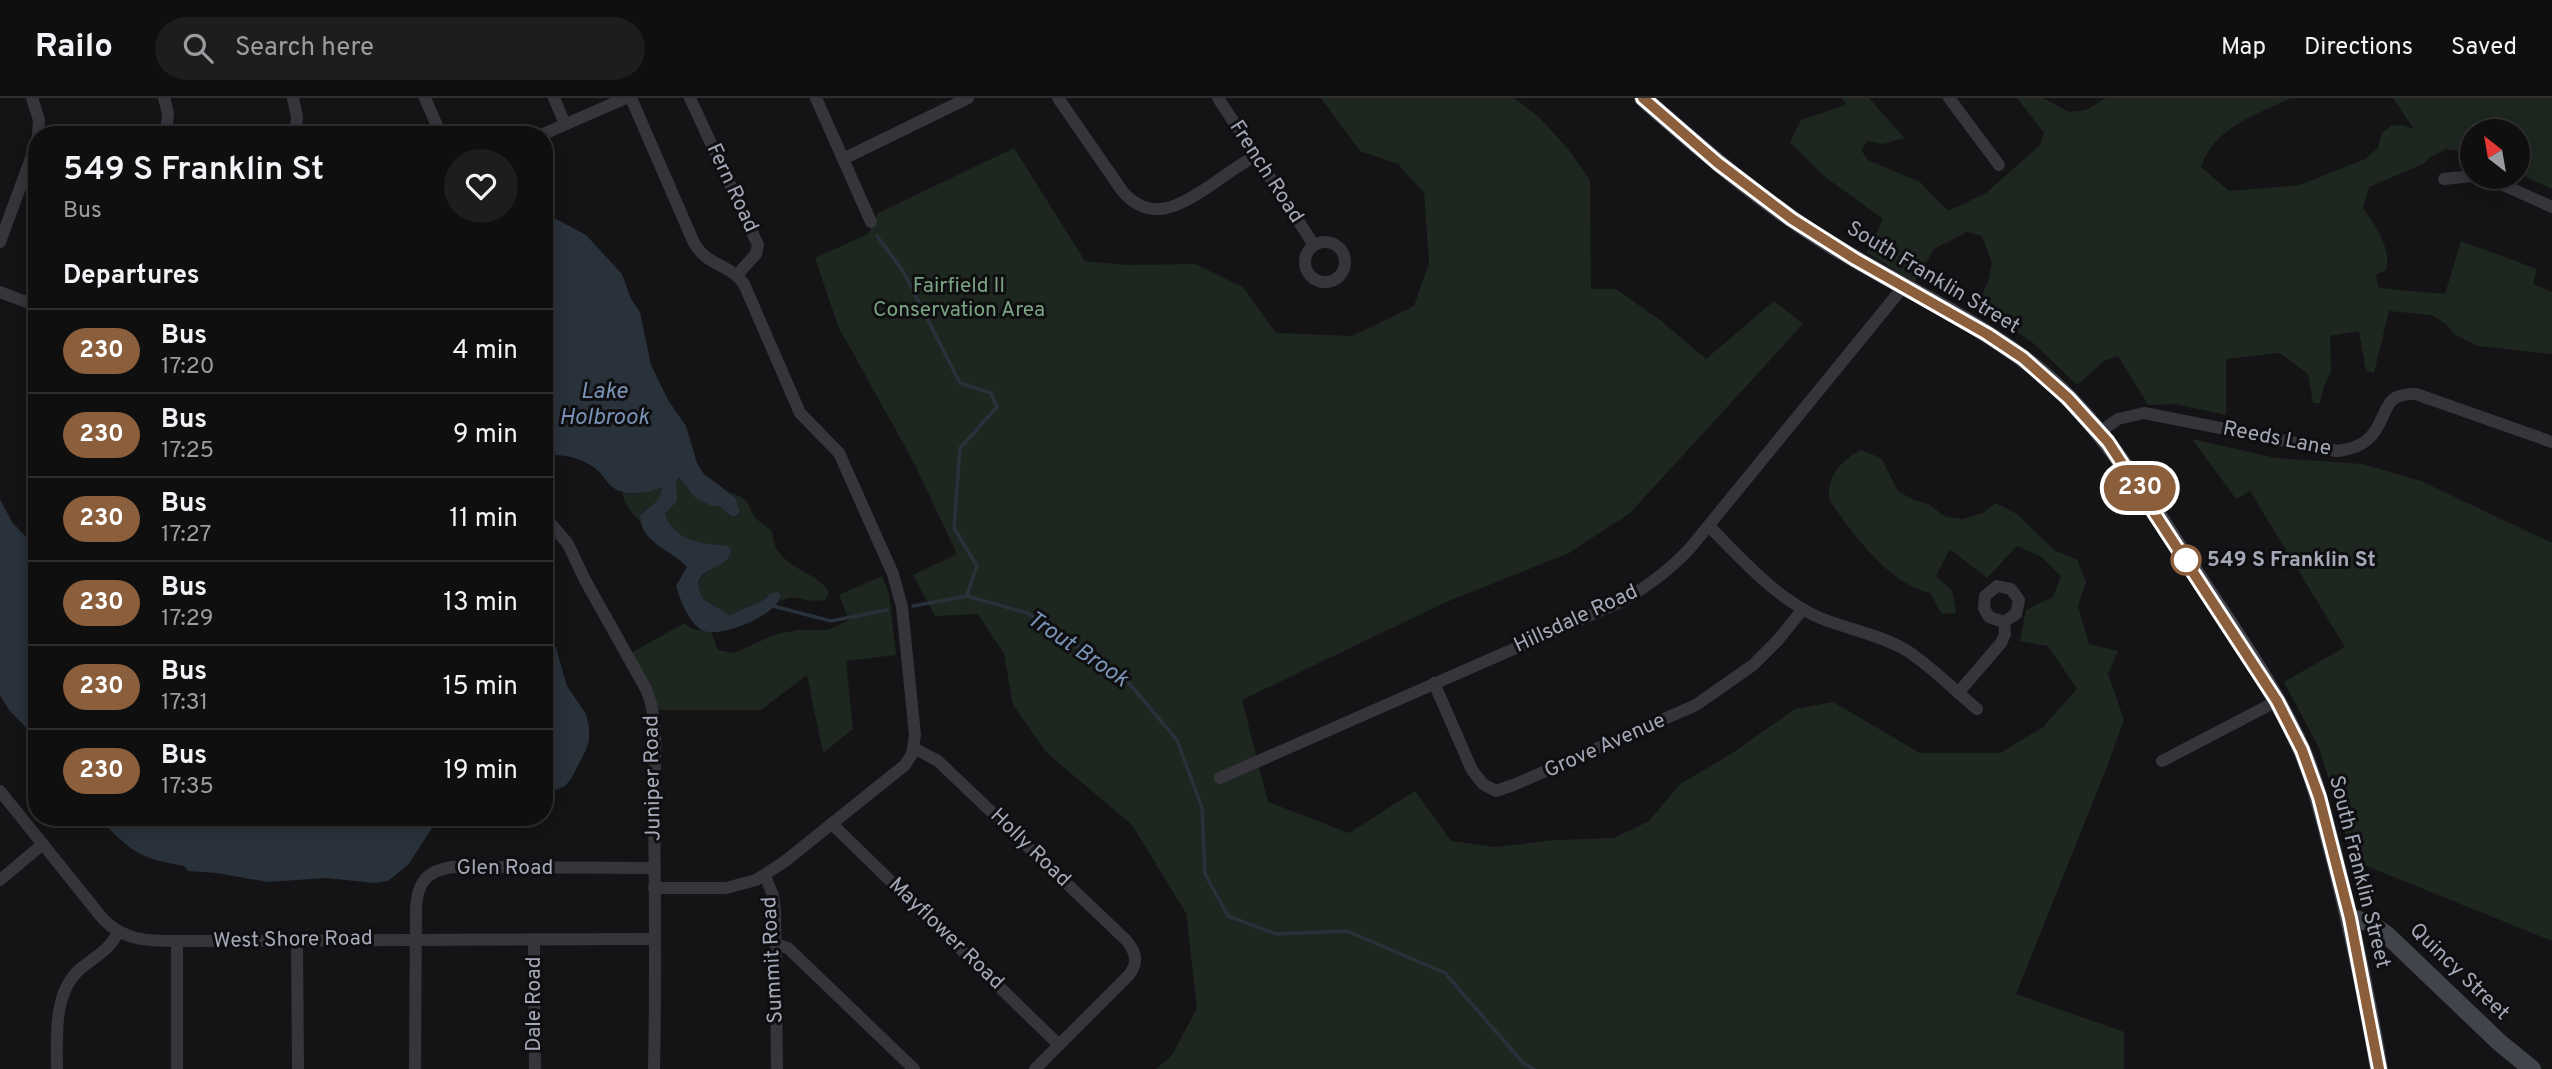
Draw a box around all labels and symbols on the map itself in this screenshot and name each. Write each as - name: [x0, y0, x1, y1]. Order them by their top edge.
- street label: French Road: [1223, 115, 1309, 229]
- north arrow: [2460, 119, 2530, 189]
- street label: Fern Road: [700, 139, 764, 237]
- street label: South Franklin Street: [1841, 216, 2025, 340]
- park label: Fairfield II Conservation Area: [873, 273, 1045, 324]
- water label: Lake Holbrook: [559, 378, 649, 433]
- street label: Reeds Lane: [2220, 415, 2334, 463]
- line badge: 230: [2100, 465, 2180, 511]
- marker: 549 S Franklin St: [2171, 545, 2201, 575]
- place label: 549 S Franklin St: [2207, 547, 2376, 574]
- street label: Hillsdale Road: [1510, 578, 1642, 660]
- water label: Trout Brook: [1021, 605, 1134, 695]
- street label: Grove Avenue: [1540, 707, 1670, 785]
- street label: Juniper Road: [638, 715, 668, 841]
- street label: South Franklin Street: [2322, 773, 2396, 971]
- street label: Holly Road: [984, 803, 1076, 893]
- street label: Glen Road: [457, 855, 553, 882]
- street label: Mayflower Road: [883, 872, 1009, 996]
- street label: Summit Road: [756, 896, 790, 1024]
- street label: Quincy Street: [2403, 917, 2515, 1027]
- street label: West Shore Road: [213, 925, 373, 955]
- street label: Dale Road: [521, 956, 548, 1052]

